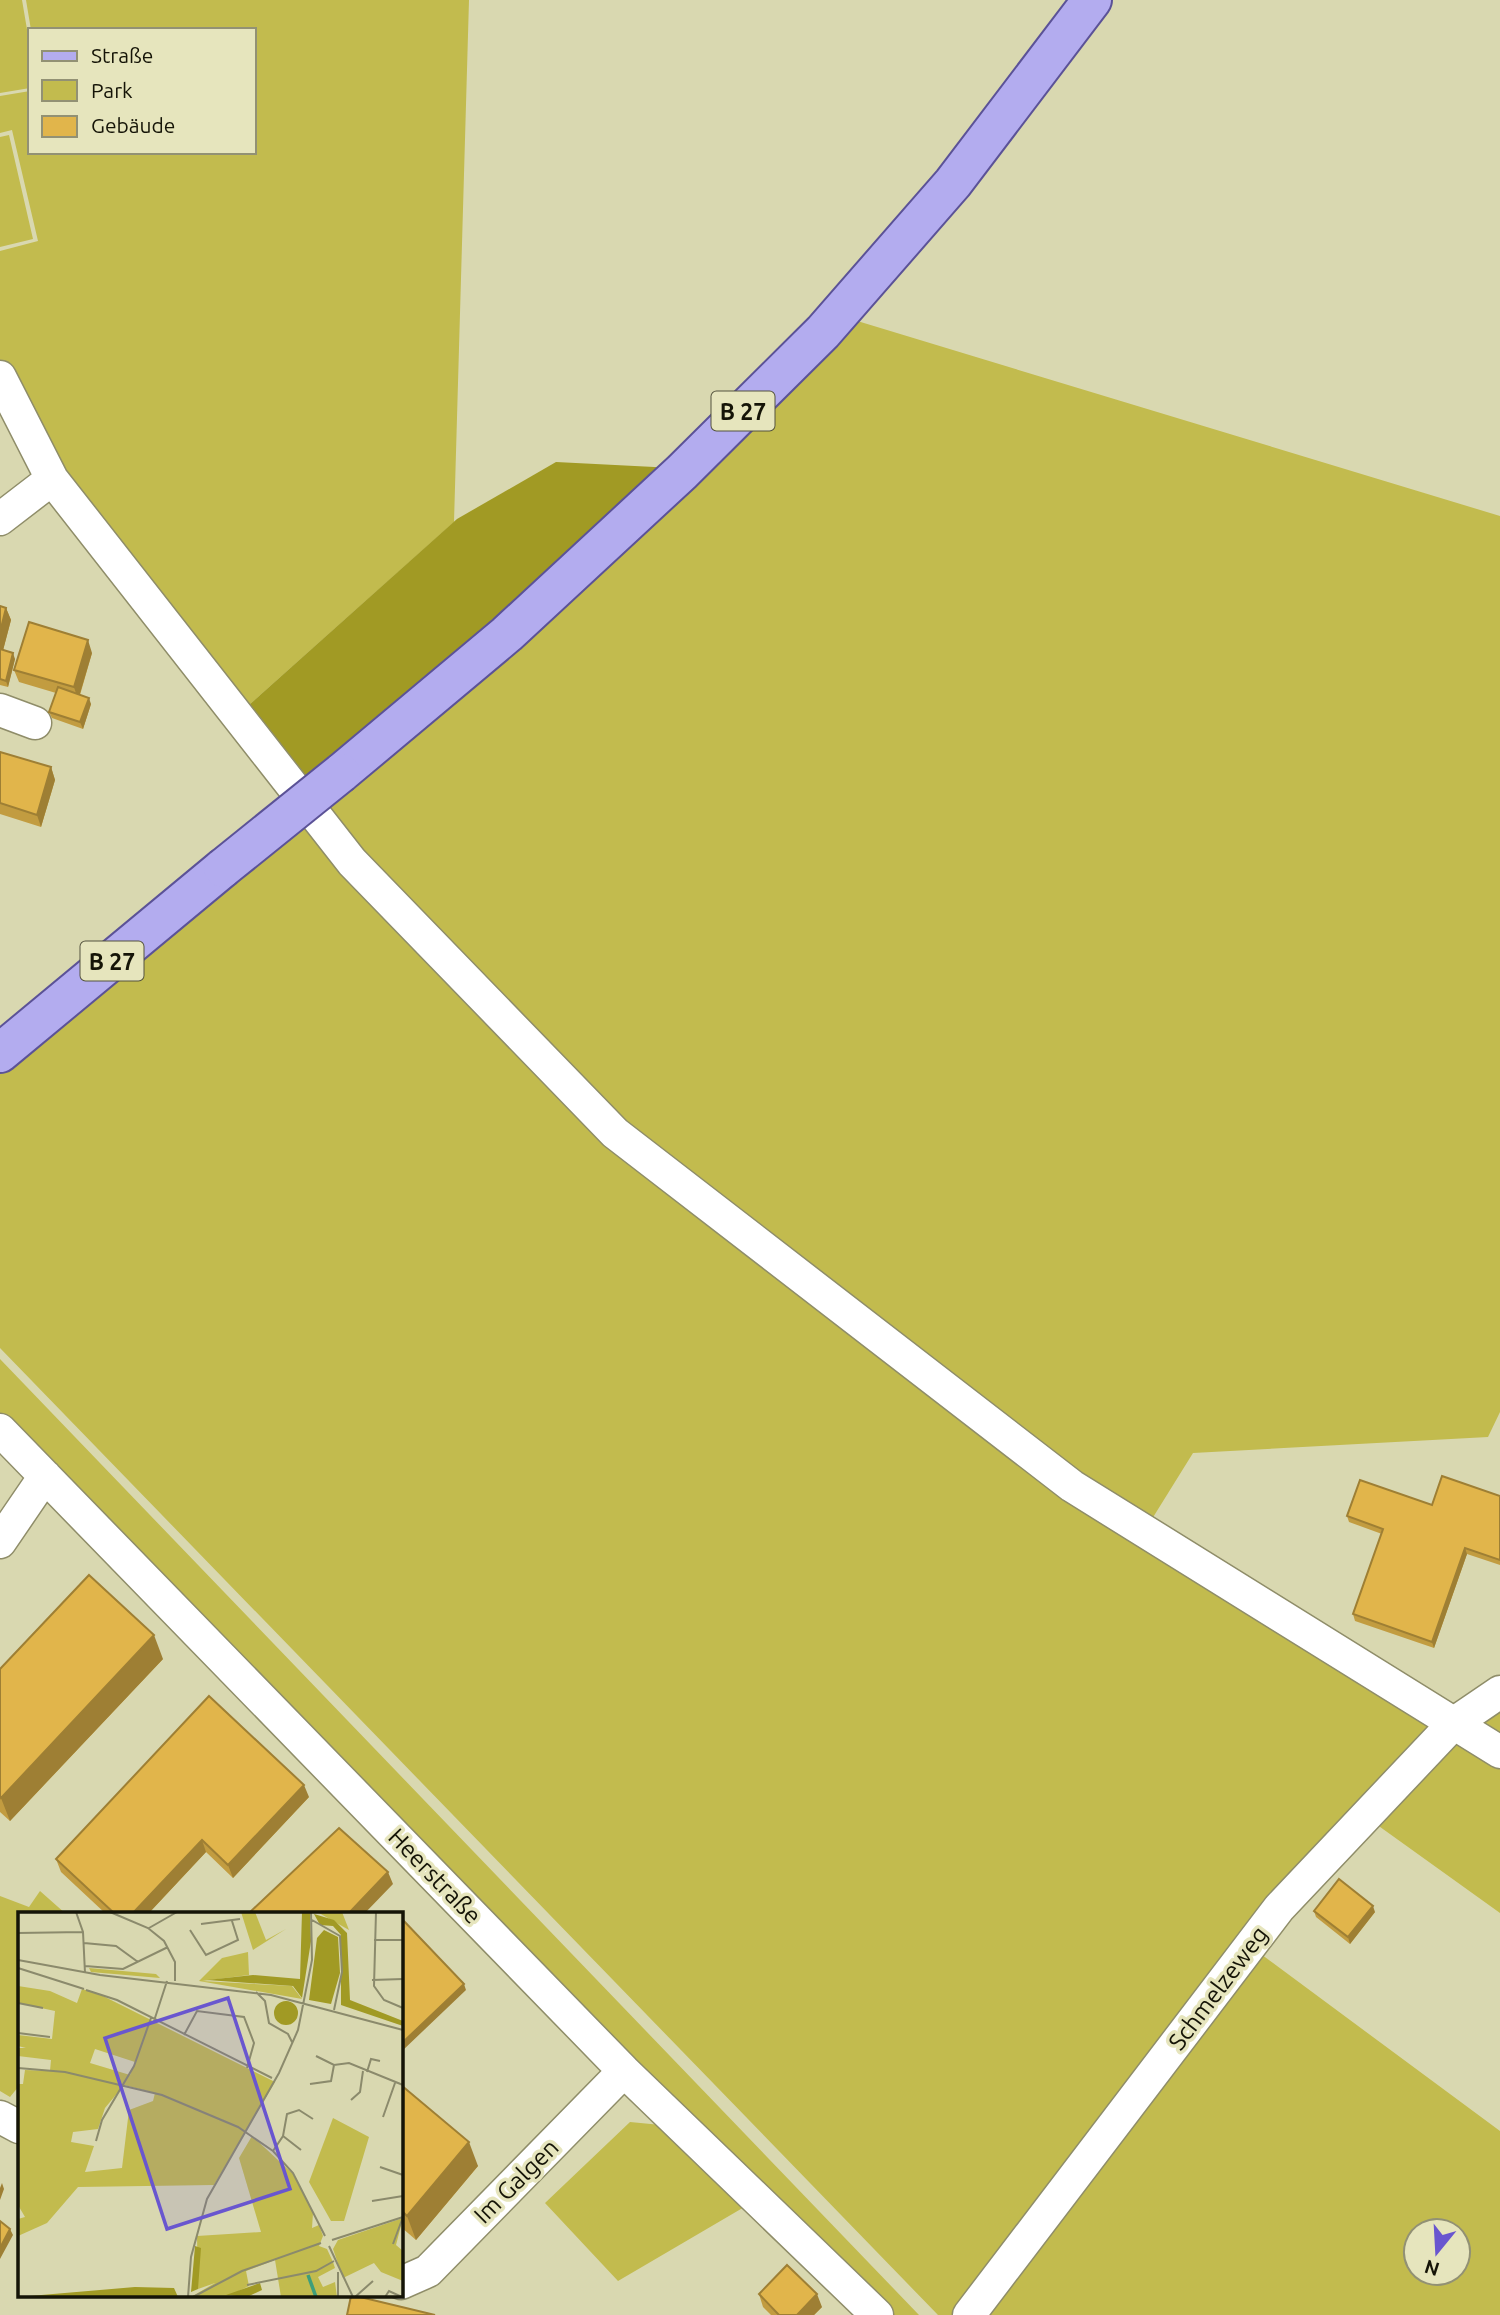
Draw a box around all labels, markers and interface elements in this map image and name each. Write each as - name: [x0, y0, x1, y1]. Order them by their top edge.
- legend: [28, 28, 256, 154]
- text: Straße: [91, 43, 153, 67]
- text: Park: [91, 78, 133, 102]
- text: Gebäude: [91, 113, 175, 137]
- road number: B 27: [712, 392, 774, 430]
- road number: B 27: [80, 942, 144, 980]
- street label: Heerstraße: [383, 1823, 487, 1929]
- inset map: [18, 1912, 402, 2298]
- street label: Schmelzeweg: [1163, 1921, 1273, 2055]
- street label: Im Galgen: [468, 2133, 564, 2229]
- north arrow: [1402, 2217, 1472, 2287]
- text: N: [1422, 2256, 1442, 2281]

